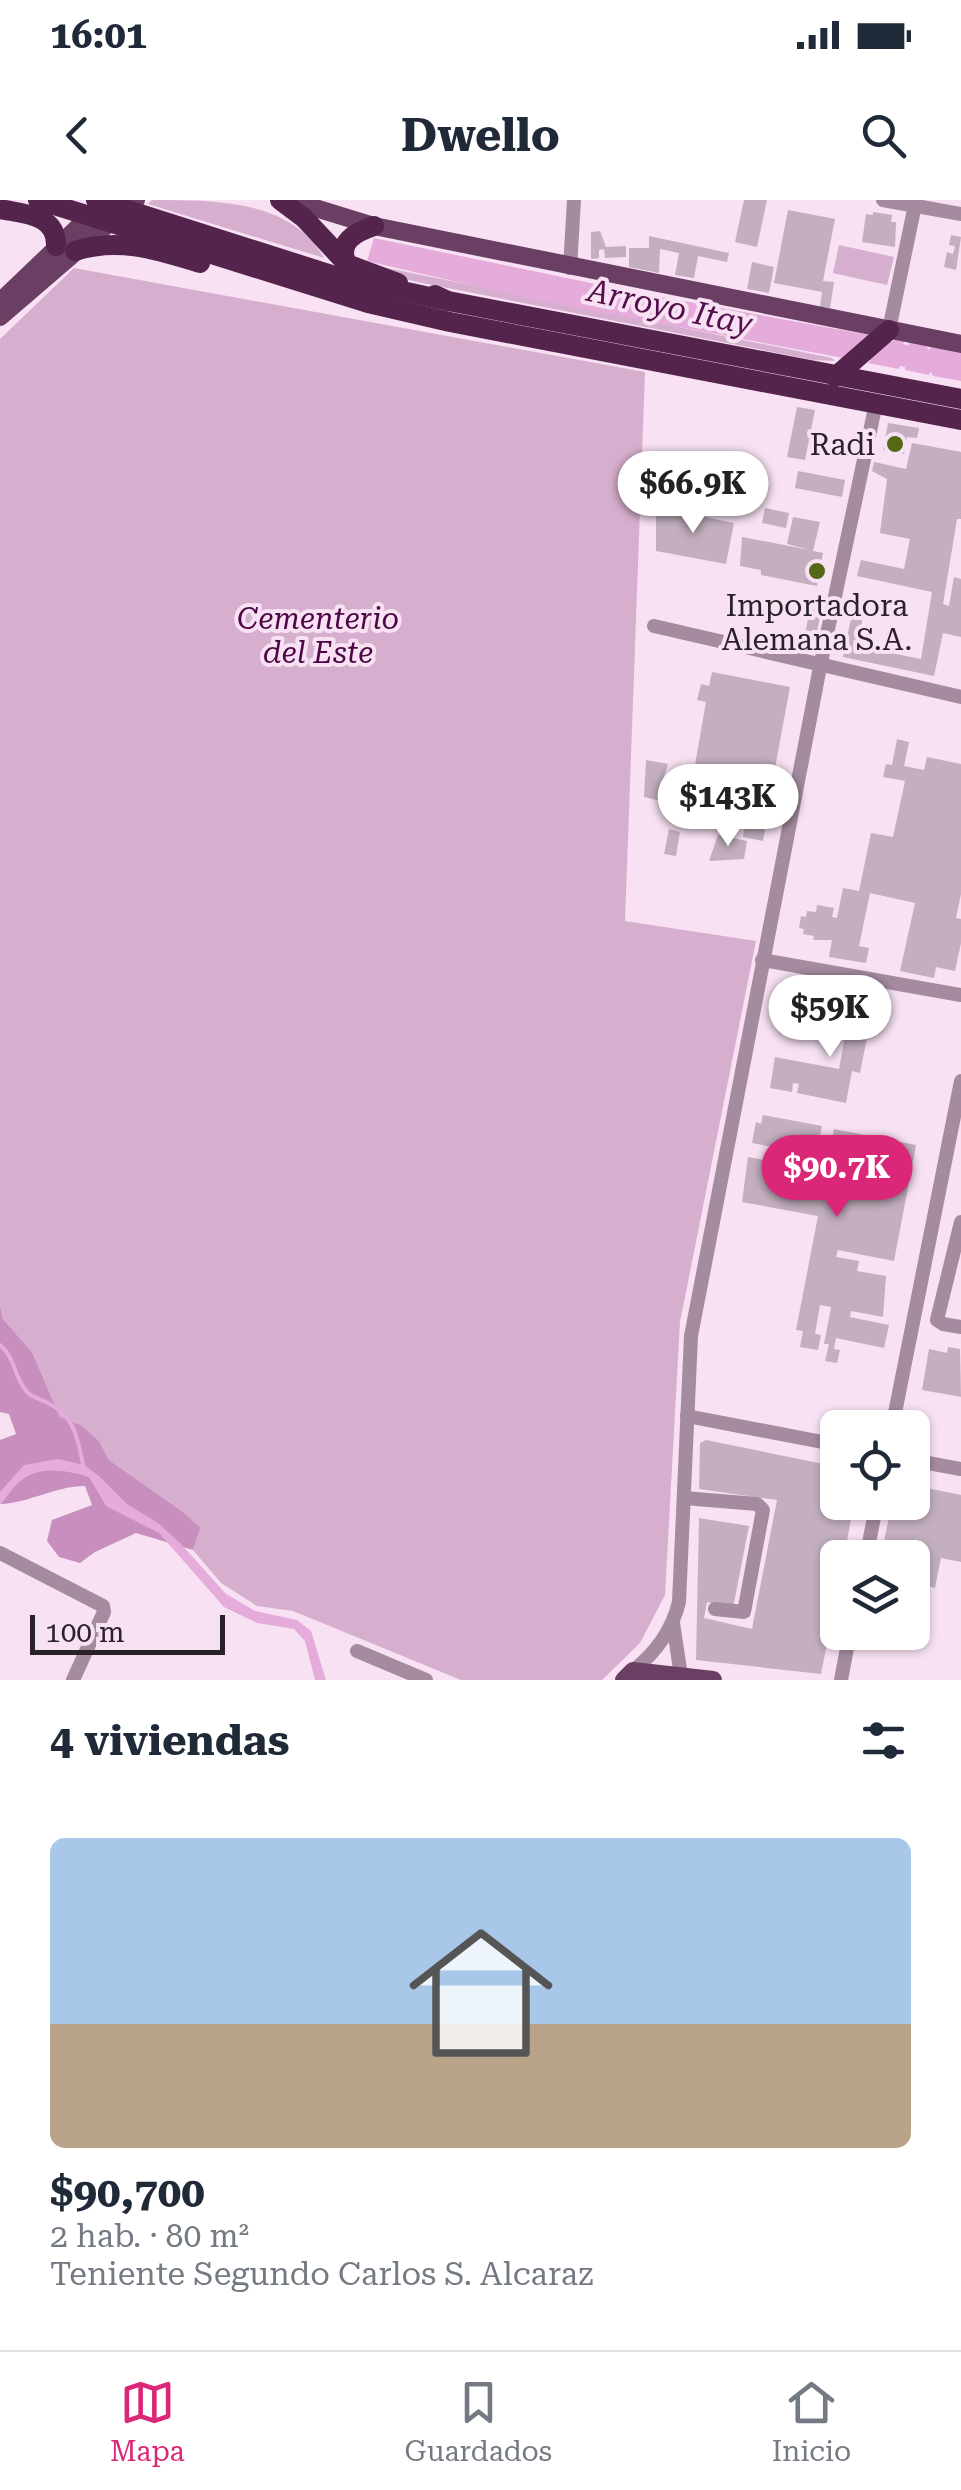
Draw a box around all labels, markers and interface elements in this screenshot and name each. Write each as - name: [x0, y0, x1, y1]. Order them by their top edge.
- text: 16:01: [50, 13, 147, 57]
- icon: back: [50, 108, 105, 163]
- icon: search: [856, 108, 911, 163]
- text: Dwello: [401, 109, 560, 162]
- water label: Arroyo Itay: [582, 271, 756, 343]
- place label: Radi: [810, 427, 875, 462]
- marker: Radi: [884, 433, 906, 455]
- pin: $66.9K: [612, 451, 774, 536]
- text: $66.9K: [640, 464, 746, 502]
- marker: Importadora Alemana S.A.: [806, 560, 828, 582]
- place label: Importadora Alemana S.A.: [722, 588, 912, 657]
- park label: Cementerio del Este: [237, 601, 399, 670]
- pin: $143K: [658, 764, 798, 849]
- text: $143K: [680, 777, 776, 815]
- pin: $59K: [771, 975, 889, 1060]
- text: $59K: [791, 988, 869, 1026]
- pin: $90.7K: [756, 1135, 918, 1220]
- text: $90.7K: [784, 1148, 890, 1186]
- map controls: [820, 1410, 930, 1650]
- button: locate: [820, 1410, 930, 1520]
- button: layers: [820, 1540, 930, 1650]
- scale bar: [30, 1610, 225, 1654]
- text: 100 m: [45, 1616, 125, 1649]
- icon: filters: [856, 1713, 911, 1768]
- text: 4 viviendas: [50, 1716, 289, 1765]
- icon: home: [391, 1903, 571, 2083]
- text: $90,700: [50, 2168, 205, 2217]
- text: 2 hab. · 80 m²: [50, 2217, 249, 2255]
- text: Teniente Segundo Carlos S. Alcaraz: [50, 2255, 593, 2293]
- tab: Mapa: [110, 2375, 185, 2468]
- tab: Guardados: [404, 2375, 552, 2468]
- tab: Inicio: [772, 2375, 851, 2468]

